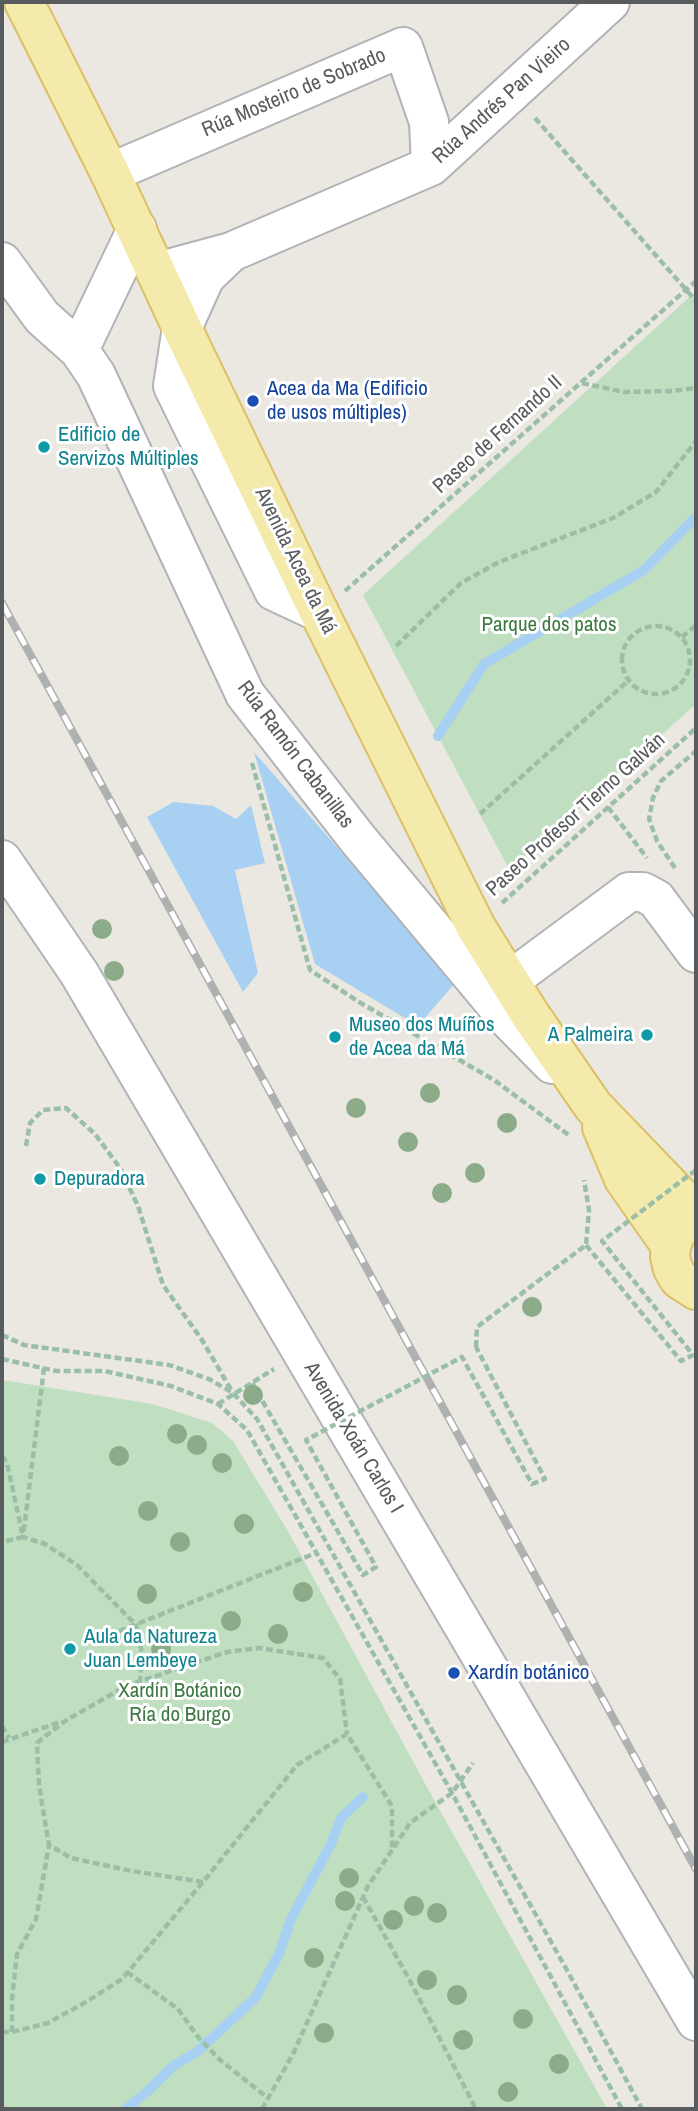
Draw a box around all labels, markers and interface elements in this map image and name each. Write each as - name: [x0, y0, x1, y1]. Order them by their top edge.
- street label: Rúa Andrés Pan Vieiro: [428, 32, 576, 170]
- street label: Rúa Mosteiro de Sobrado: [198, 43, 390, 143]
- street label: Paseo de Fernando II: [428, 371, 568, 499]
- place label: Acea da Ma (Edificio de usos múltiples): [267, 376, 428, 426]
- marker: Acea da Ma (Edificio de usos múltiples): [245, 393, 261, 409]
- place label: Edificio de Servizos Múltiples: [58, 422, 199, 472]
- marker: Edificio de Servizos Múltiples: [36, 439, 52, 455]
- street label: Avenida Acea da Má: [249, 484, 341, 638]
- park label: Parque dos patos: [482, 612, 616, 638]
- street label: Rúa Ramón Cabanillas: [231, 676, 359, 834]
- street label: Paseo Profesor Tierno Galván: [481, 728, 671, 902]
- place label: Museo dos Muíños de Acea da Má: [349, 1012, 494, 1062]
- place label: A Palmeira: [548, 1022, 633, 1048]
- marker: A Palmeira: [639, 1027, 655, 1043]
- marker: Museo dos Muíños de Acea da Má: [327, 1029, 343, 1045]
- place label: Depuradora: [54, 1166, 145, 1192]
- marker: Depuradora: [32, 1171, 48, 1187]
- street label: Avenida Xoán Carlos I: [298, 1358, 408, 1518]
- place label: Aula da Natureza Juan Lembeye: [84, 1624, 217, 1674]
- marker: Aula da Natureza Juan Lembeye: [62, 1641, 78, 1657]
- place label: Xardín botánico: [468, 1660, 589, 1686]
- marker: Xardín botánico: [446, 1665, 462, 1681]
- park label: Xardín Botánico Ría do Burgo: [118, 1678, 242, 1728]

